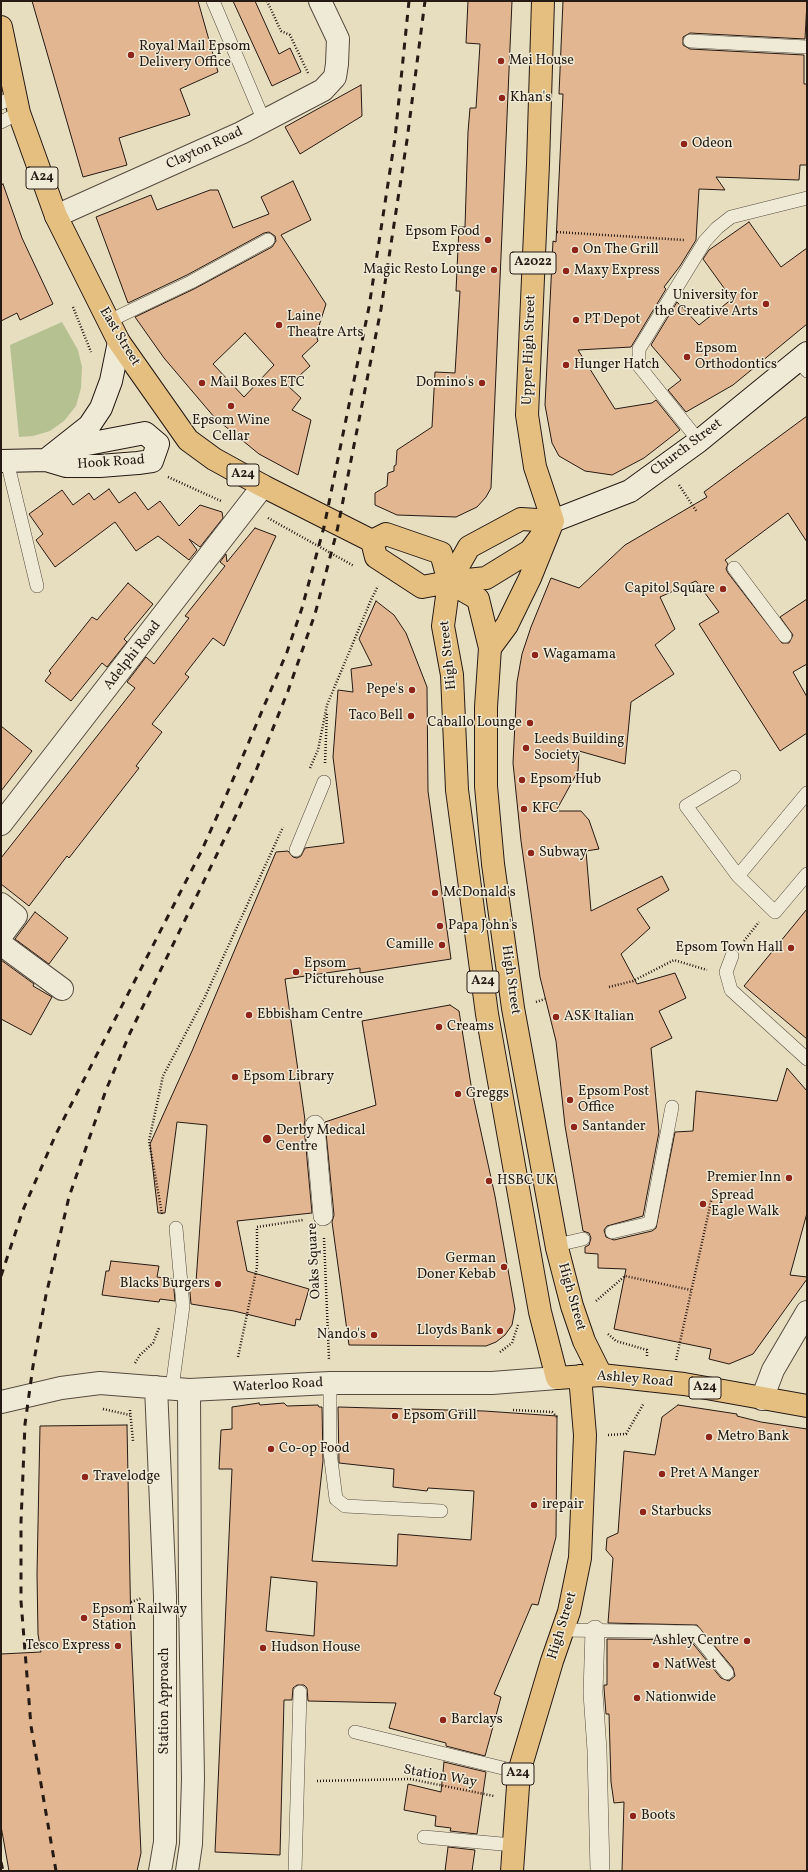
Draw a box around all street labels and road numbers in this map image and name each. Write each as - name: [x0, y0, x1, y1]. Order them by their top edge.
- street label: Clayton Road: [164, 124, 246, 174]
- road number: A24: [26, 167, 58, 189]
- road number: A2022: [510, 252, 556, 274]
- street label: Upper High Street: [520, 294, 540, 406]
- street label: East Street: [95, 304, 143, 370]
- street label: Church Street: [648, 416, 726, 480]
- street label: Hook Road: [77, 452, 145, 474]
- road number: A24: [227, 464, 259, 486]
- street label: Adelphi Road: [101, 618, 165, 694]
- street label: High Street: [437, 619, 461, 691]
- street label: High Street: [497, 944, 523, 1016]
- road number: A24: [467, 971, 499, 993]
- street label: Oaks Square: [305, 1222, 325, 1300]
- street label: High Street: [553, 1261, 589, 1333]
- street label: Ashley Road: [596, 1368, 674, 1392]
- street label: Waterloo Road: [232, 1375, 324, 1397]
- road number: A24: [689, 1377, 721, 1399]
- street label: High Street: [545, 1590, 581, 1662]
- street label: Station Approach: [157, 1647, 173, 1755]
- street label: Station Way: [402, 1762, 478, 1792]
- road number: A24: [502, 1763, 534, 1785]

